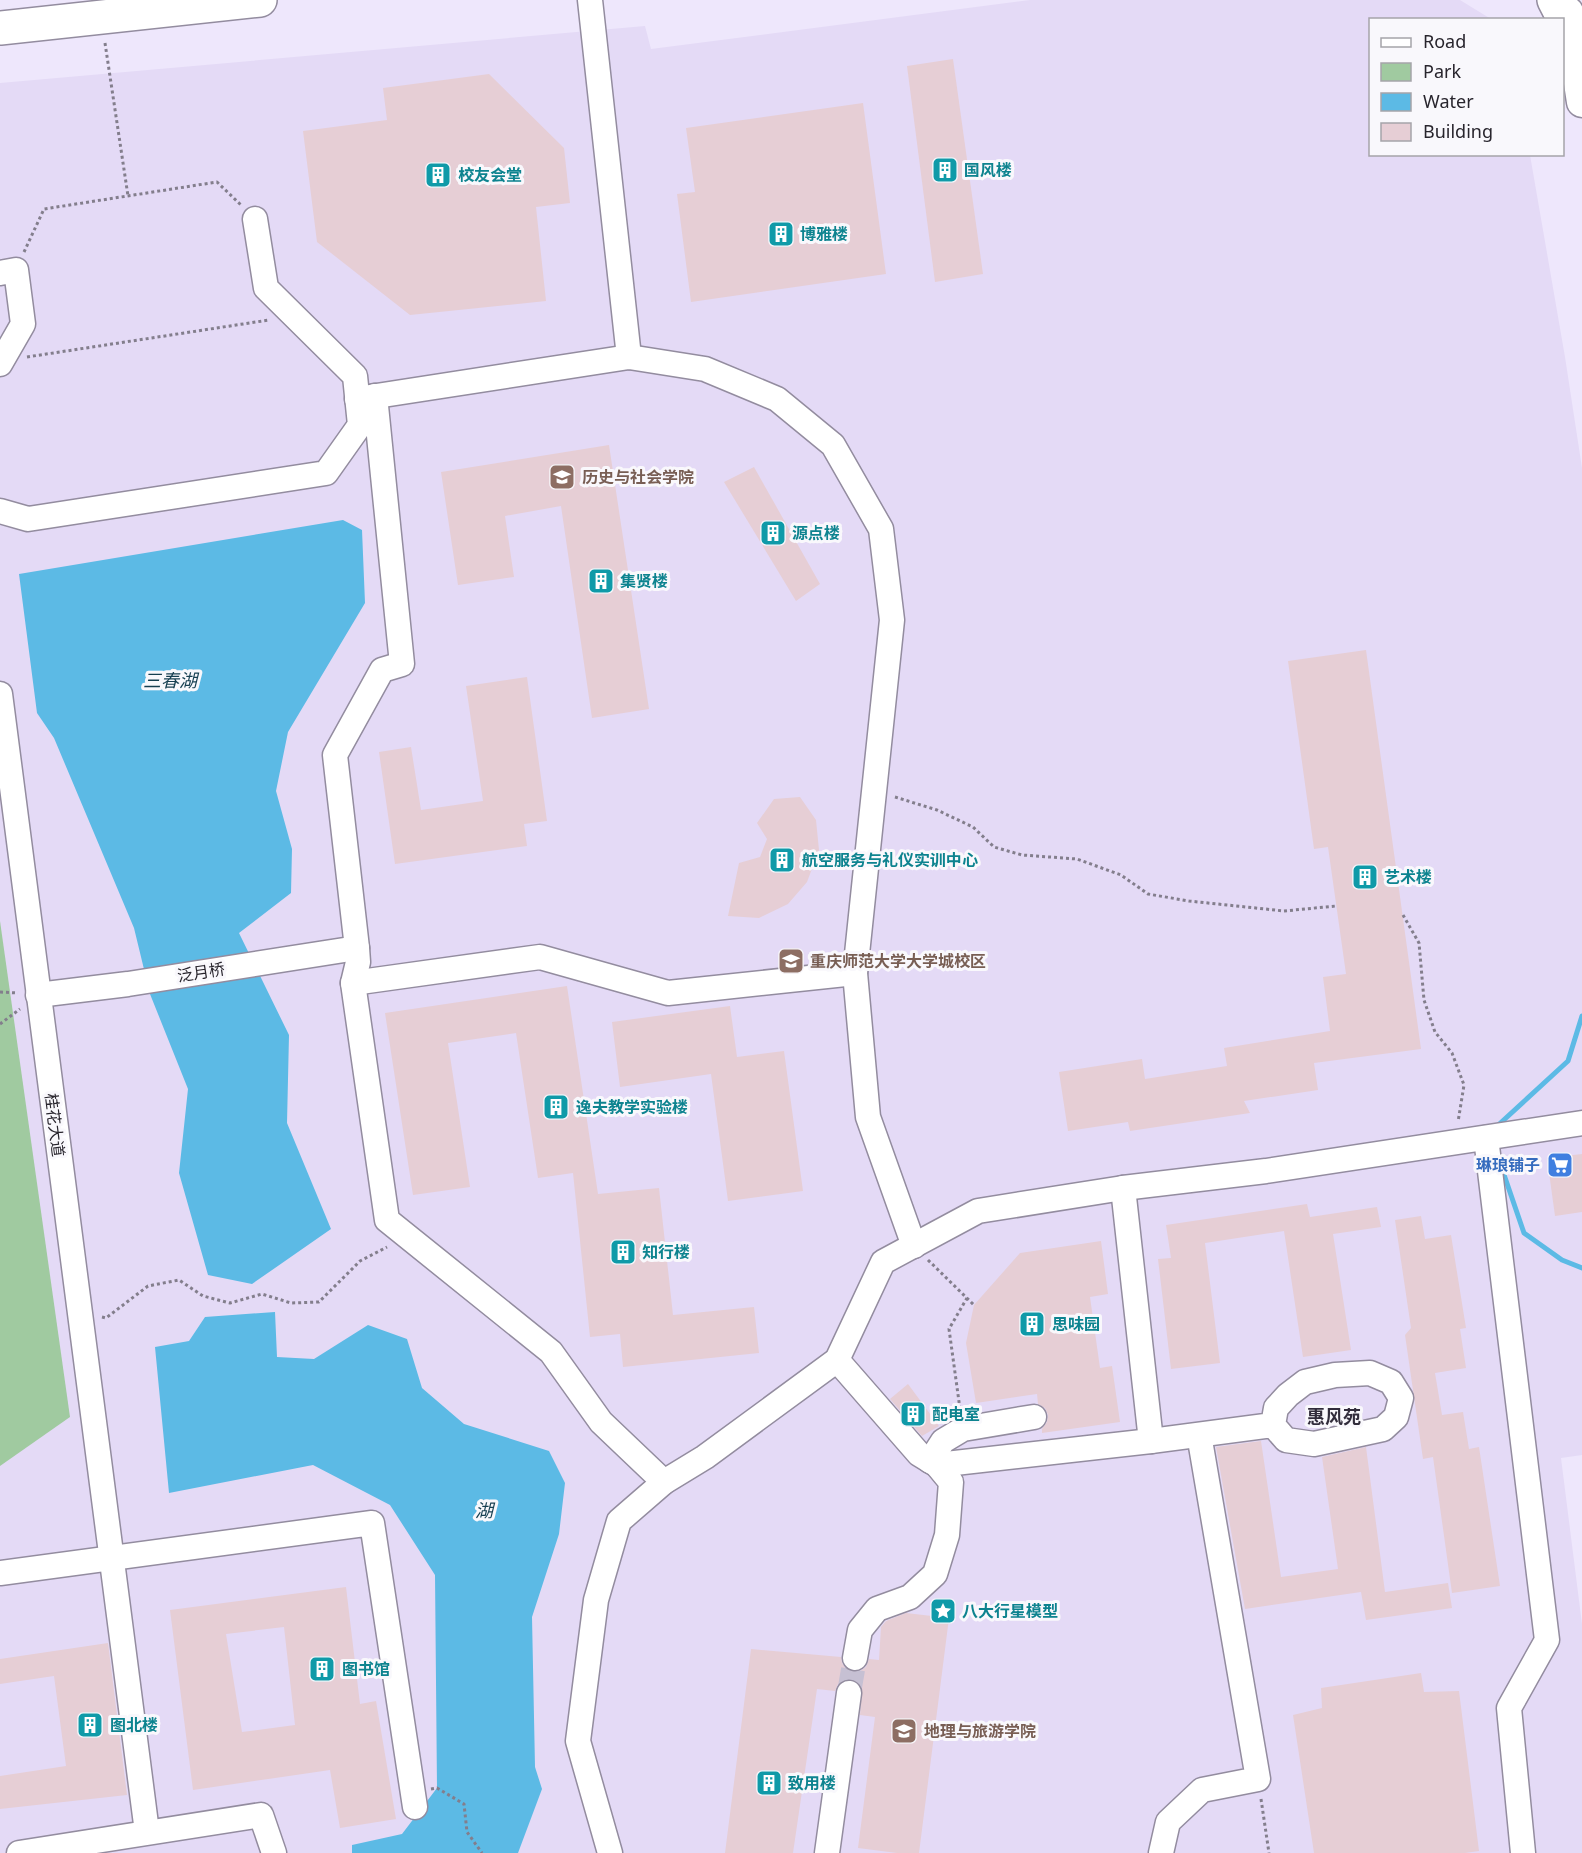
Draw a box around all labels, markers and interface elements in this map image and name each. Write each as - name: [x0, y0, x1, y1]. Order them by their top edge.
- legend: [1369, 18, 1564, 156]
- text: Road: [1423, 29, 1466, 53]
- text: Park: [1423, 59, 1461, 83]
- text: Water: [1423, 89, 1474, 113]
- text: Building: [1423, 119, 1493, 143]
- building icon: 国风楼: [930, 155, 960, 185]
- place label: 国风楼: [964, 159, 1012, 181]
- building icon: 校友会堂: [423, 160, 453, 190]
- place label: 校友会堂: [458, 164, 522, 186]
- building icon: 博雅楼: [766, 219, 796, 249]
- place label: 博雅楼: [800, 223, 848, 245]
- school or university icon: 历史与社会学院: [547, 462, 577, 492]
- place label: 历史与社会学院: [582, 466, 694, 488]
- building icon: 源点楼: [758, 518, 788, 548]
- place label: 源点楼: [792, 522, 840, 544]
- building icon: 集贤楼: [586, 566, 616, 596]
- place label: 集贤楼: [620, 570, 668, 592]
- water label: 三春湖: [143, 668, 200, 692]
- building icon: 航空服务与礼仪实训中心: [767, 845, 797, 875]
- place label: 航空服务与礼仪实训中心: [802, 849, 978, 871]
- building icon: 艺术楼: [1350, 862, 1380, 892]
- place label: 艺术楼: [1384, 866, 1432, 888]
- school or university icon: 重庆师范大学大学城校区: [776, 946, 806, 976]
- place label: 重庆师范大学大学城校区: [810, 950, 986, 972]
- street label: 泛月桥: [176, 957, 226, 987]
- street label: 桂花大道: [40, 1092, 70, 1158]
- building icon: 逸夫教学实验楼: [541, 1092, 571, 1122]
- place label: 逸夫教学实验楼: [576, 1096, 688, 1118]
- supermarket icon: 琳琅铺子: [1545, 1150, 1575, 1180]
- place label: 琳琅铺子: [1476, 1154, 1540, 1176]
- building icon: 知行楼: [608, 1237, 638, 1267]
- place label: 知行楼: [642, 1241, 690, 1263]
- building icon: 思味园: [1017, 1309, 1047, 1339]
- place label: 思味园: [1052, 1313, 1100, 1335]
- building icon: 配电室: [898, 1399, 928, 1429]
- place label: 配电室: [932, 1403, 980, 1425]
- district label: 惠风苑: [1307, 1404, 1361, 1428]
- water label: 湖: [475, 1498, 496, 1522]
- place icon: 八大行星模型: [928, 1596, 958, 1626]
- place label: 八大行星模型: [962, 1600, 1058, 1622]
- building icon: 图书馆: [307, 1654, 337, 1684]
- place label: 图书馆: [342, 1658, 390, 1680]
- building icon: 图北楼: [75, 1710, 105, 1740]
- place label: 图北楼: [110, 1714, 158, 1736]
- school or university icon: 地理与旅游学院: [889, 1716, 919, 1746]
- place label: 地理与旅游学院: [924, 1720, 1036, 1742]
- building icon: 致用楼: [754, 1768, 784, 1798]
- place label: 致用楼: [788, 1772, 836, 1794]

